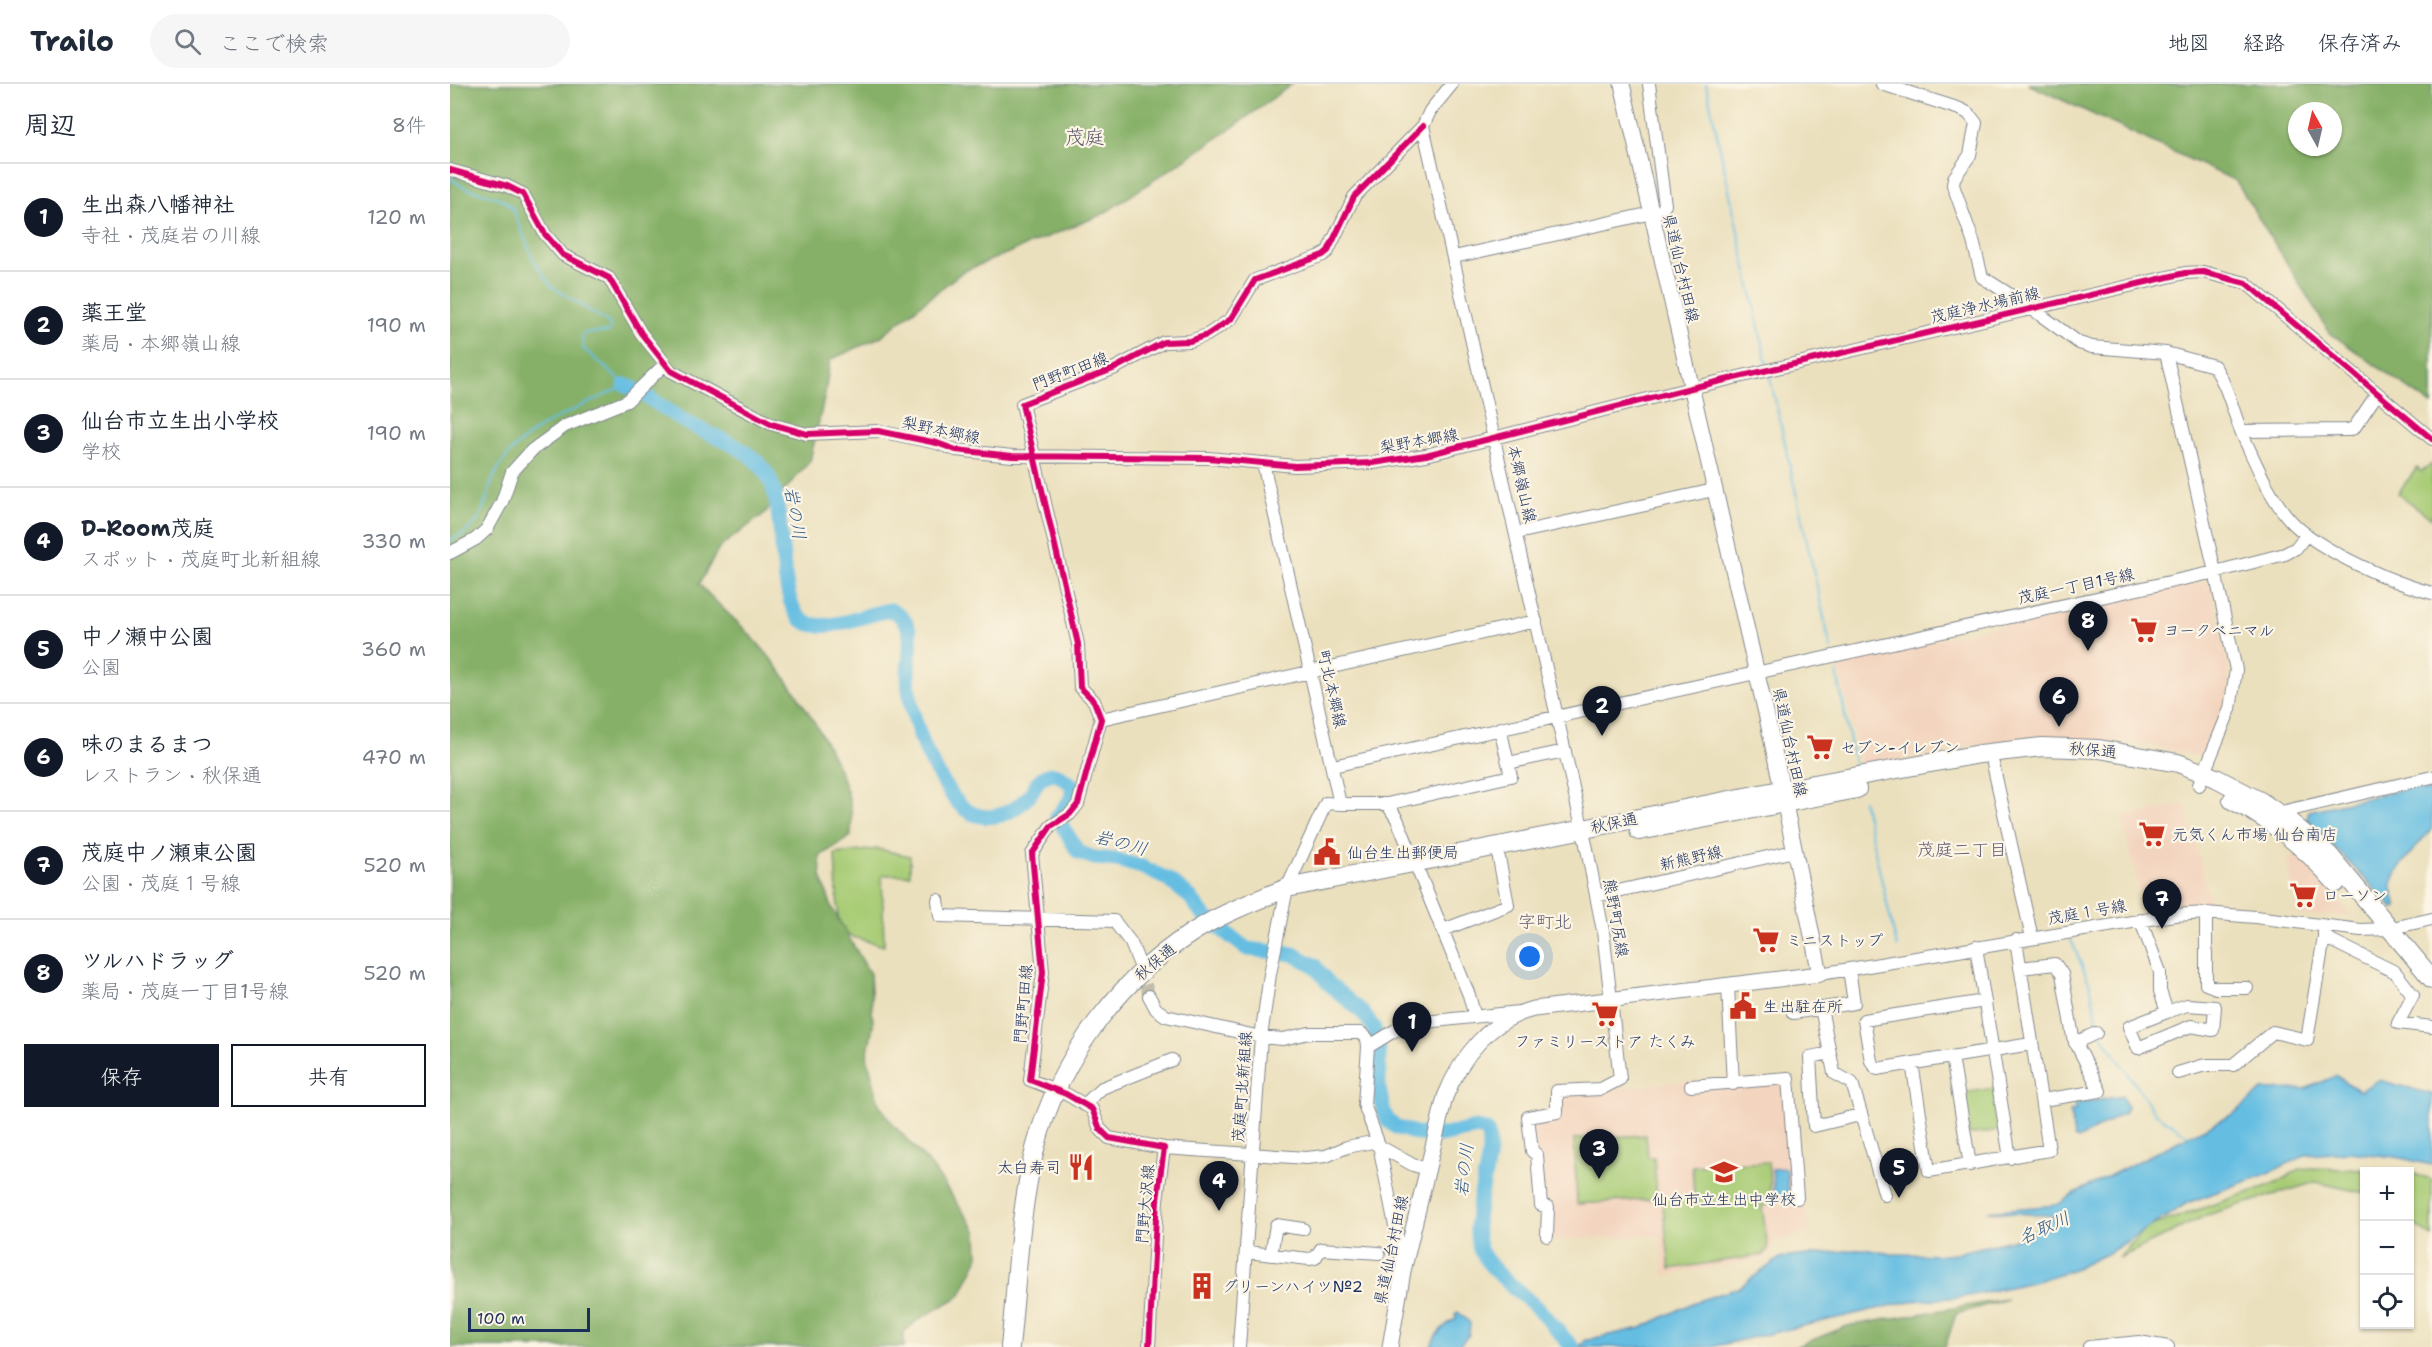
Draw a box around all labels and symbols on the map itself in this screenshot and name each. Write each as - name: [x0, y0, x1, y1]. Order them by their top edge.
- north arrow: [2288, 102, 2342, 156]
- district label: 茂庭: [1065, 124, 1105, 150]
- street label: 県道仙台村田線: [1658, 211, 1704, 325]
- street label: 茂庭浄水場前線: [1928, 282, 2042, 328]
- street label: 門野町田線: [1029, 347, 1111, 395]
- street label: 梨野本郷線: [900, 411, 982, 449]
- street label: 梨野本郷線: [1378, 424, 1460, 458]
- street label: 本郷嶺山線: [1503, 443, 1541, 525]
- water label: 岩の川: [778, 484, 812, 542]
- street label: 茂庭一丁目1号線: [2016, 563, 2136, 609]
- pin: 8: [2068, 602, 2108, 651]
- supermarket icon: ヨークベニマル: [2129, 615, 2159, 645]
- place label: ヨークベニマル: [2164, 620, 2275, 641]
- street label: 町北本郷線: [1313, 648, 1351, 730]
- pin: 6: [2040, 678, 2078, 727]
- street label: 県道仙台村田線: [1768, 685, 1812, 799]
- pin: 2: [1582, 686, 1622, 736]
- supermarket icon: セブン-イレブン: [1805, 732, 1835, 762]
- place label: セブン-イレブン: [1840, 737, 1960, 758]
- street label: 秋保通: [2068, 737, 2118, 763]
- street label: 秋保通: [1588, 808, 1640, 838]
- supermarket icon: 元気くん市場 仙台南店: [2137, 819, 2167, 849]
- water label: 岩の川: [1092, 824, 1150, 862]
- place label: 元気くん市場 仙台南店: [2172, 824, 2337, 845]
- public building icon: 仙台生出郵便局: [1312, 837, 1342, 867]
- district label: 茂庭二丁目: [1917, 838, 2007, 862]
- street label: 新熊野線: [1657, 841, 1725, 875]
- place label: 仙台生出郵便局: [1347, 842, 1459, 863]
- street label: 熊野町尻線: [1599, 877, 1633, 959]
- pin: 7: [2142, 880, 2182, 929]
- supermarket icon: ローソン: [2288, 880, 2318, 910]
- place label: ローソン: [2323, 885, 2387, 906]
- street label: 茂庭１号線: [2046, 895, 2128, 929]
- district label: 字町北: [1518, 910, 1572, 934]
- supermarket icon: ミニストップ: [1751, 925, 1781, 955]
- place label: ミニストップ: [1786, 930, 1884, 951]
- street label: 秋保通: [1130, 939, 1180, 985]
- your location: [1515, 942, 1544, 971]
- street label: 門野町田線: [1009, 963, 1037, 1045]
- public building icon: 生出駐在所: [1728, 991, 1758, 1021]
- place label: 生出駐在所: [1763, 996, 1843, 1017]
- supermarket icon: ファミリーストア たくみ: [1590, 999, 1620, 1029]
- pin: 1: [1392, 1002, 1432, 1052]
- street label: 茂庭町北新組線: [1228, 1030, 1256, 1144]
- place label: ファミリーストア たくみ: [1515, 1031, 1695, 1052]
- pin: 3: [1580, 1130, 1618, 1179]
- water label: 岩の川: [1449, 1142, 1479, 1198]
- pin: 5: [1880, 1148, 1918, 1198]
- restaurant icon: 太白寿司: [1066, 1152, 1096, 1182]
- place label: 太白寿司: [997, 1157, 1061, 1178]
- school or university icon: 仙台市立生出中学校: [1709, 1157, 1739, 1187]
- pin: 4: [1200, 1162, 1238, 1211]
- street label: 門野大沢線: [1131, 1163, 1159, 1245]
- place label: 仙台市立生出中学校: [1652, 1189, 1796, 1210]
- street label: 県道仙台村田線: [1369, 1193, 1413, 1307]
- water label: 名取川: [2014, 1206, 2074, 1250]
- building icon: グリーンハイツ№2: [1187, 1271, 1217, 1301]
- place label: グリーンハイツ№2: [1222, 1276, 1363, 1297]
- scale bar: [468, 1305, 590, 1332]

